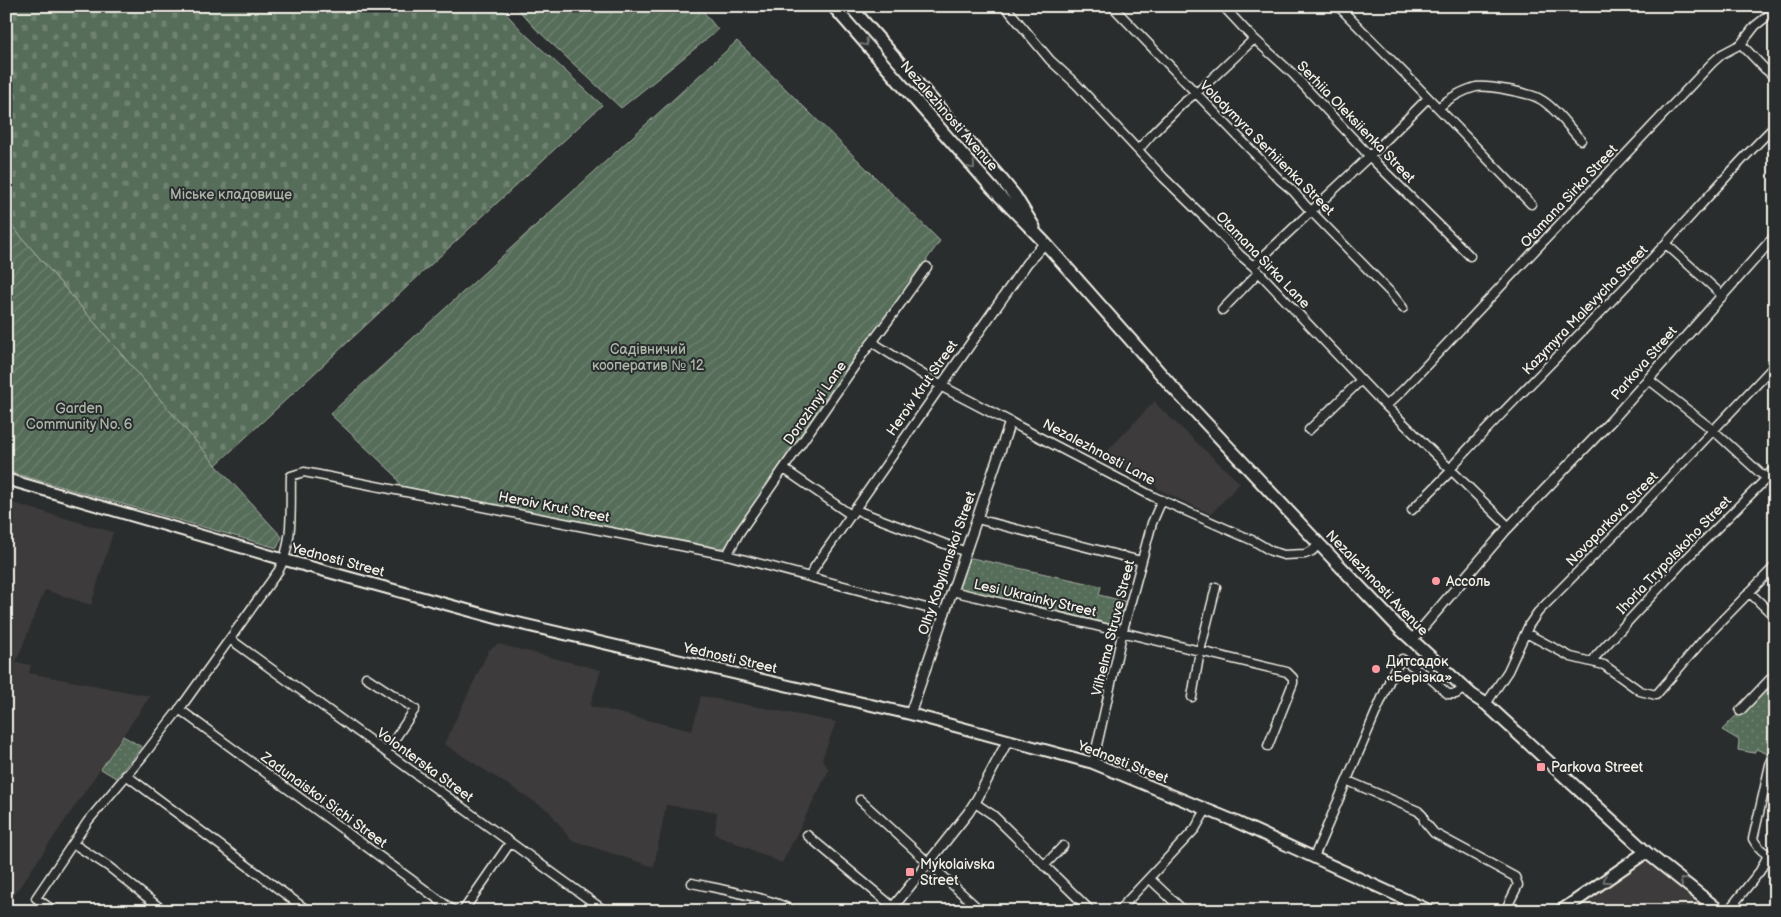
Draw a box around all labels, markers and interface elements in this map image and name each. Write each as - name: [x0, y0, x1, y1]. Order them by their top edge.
- one-way arrow: [860, 37, 868, 46]
- street label: Nezalezhnosti Avenue: [897, 58, 1001, 174]
- street label: Serhiia Oleksiienka Street: [1293, 58, 1419, 187]
- street label: Volodymyra Serhiienka Street: [1196, 77, 1338, 219]
- street label: Otamana Sirka Street: [1517, 140, 1622, 251]
- one-way arrow: [966, 160, 975, 169]
- park label: Міське кладовище: [170, 186, 292, 203]
- street label: Otamana Sirka Lane: [1212, 208, 1314, 312]
- street label: Kazymyra Malevycha Street: [1519, 241, 1652, 378]
- street label: Parkova Street: [1607, 322, 1681, 403]
- street label: Heroiv Krut Street: [883, 336, 962, 439]
- park label: Садівничий кооператив № 12: [592, 341, 705, 374]
- street label: Dorozhnyi Lane: [780, 358, 850, 448]
- park label: Garden Community No. 6: [26, 400, 133, 433]
- street label: Nezalezhnosti Lane: [1040, 415, 1158, 489]
- street label: Novoparkova Street: [1562, 468, 1662, 570]
- street label: Heroiv Krut Street: [497, 488, 612, 526]
- street label: Olhy Kobylianskoi Street: [914, 488, 980, 637]
- street label: Ihoria Trypolskoho Street: [1613, 492, 1735, 618]
- street label: Nezalezhnosti Avenue: [1322, 527, 1432, 639]
- street label: Yednosti Street: [289, 539, 387, 581]
- street label: Vilhelma Struve Street: [1088, 558, 1138, 698]
- place label: Ассоль: [1445, 573, 1490, 590]
- marker: Ассоль: [1430, 575, 1442, 587]
- street label: Lesi Ukrainky Street: [972, 576, 1099, 621]
- street label: Yednosti Street: [681, 639, 779, 677]
- place label: Дитсадок «Берізка»: [1386, 653, 1452, 686]
- marker: Дитсадок «Берізка»: [1370, 663, 1382, 675]
- street label: Volonterska Street: [373, 724, 477, 806]
- street label: Yednosti Street: [1074, 737, 1171, 787]
- street label: Zadunaiskoi Sichi Street: [257, 748, 391, 852]
- place label: Parkova Street: [1551, 759, 1644, 776]
- marker: Parkova Street: [1535, 761, 1547, 773]
- place label: Mykolaivska Street: [920, 856, 995, 889]
- marker: Mykolaivska Street: [904, 866, 916, 878]
- one-way arrow: [1602, 874, 1612, 883]
- one-way arrow: [1680, 879, 1689, 887]

